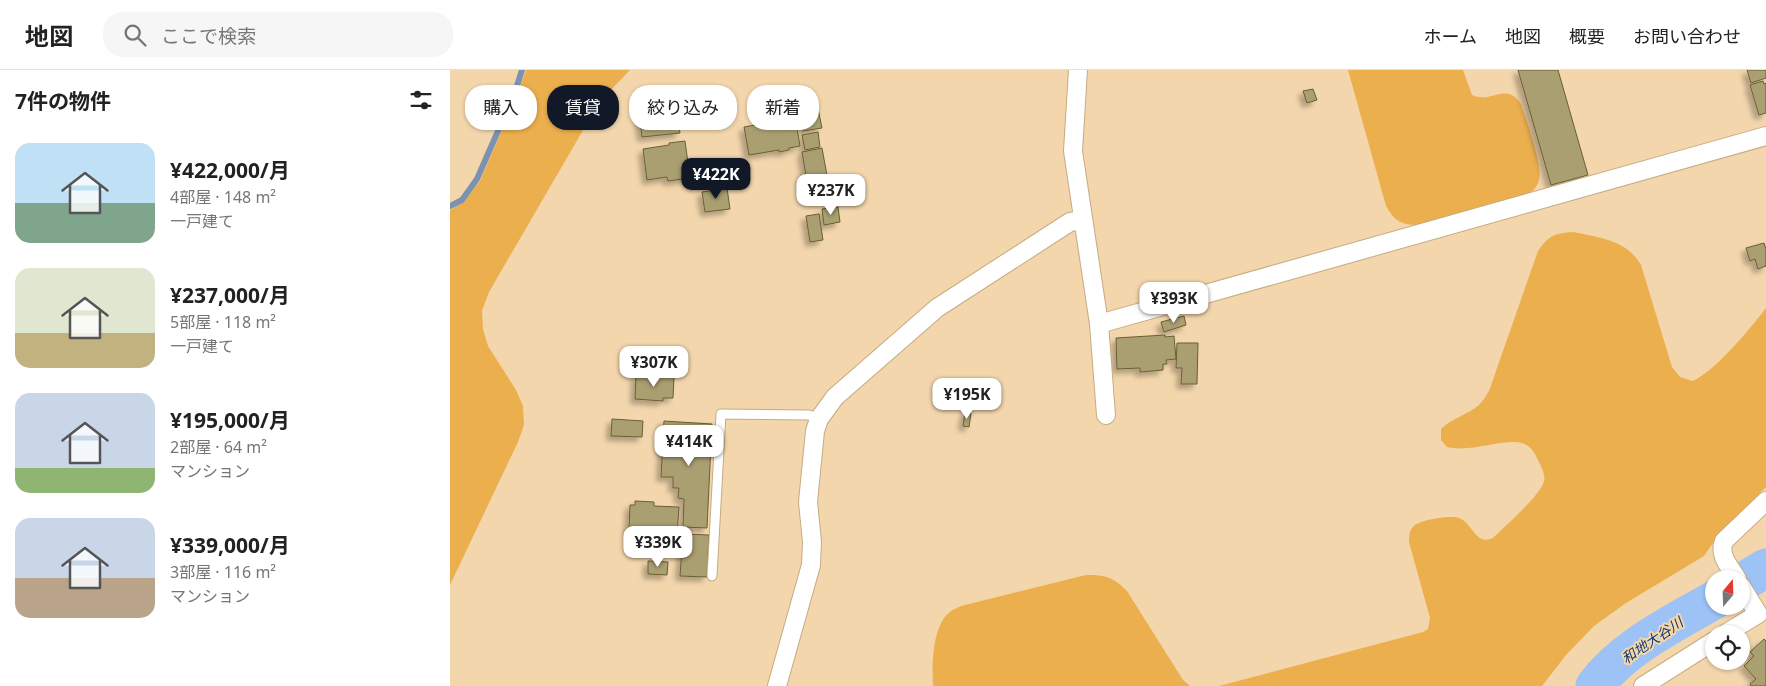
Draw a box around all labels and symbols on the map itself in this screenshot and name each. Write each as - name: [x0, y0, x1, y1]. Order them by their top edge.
- pin: ¥422K: [681, 158, 751, 200]
- pin: ¥237K: [796, 174, 866, 216]
- pin: ¥393K: [1139, 282, 1209, 324]
- pin: ¥307K: [619, 346, 689, 388]
- pin: ¥195K: [932, 378, 1002, 420]
- pin: ¥414K: [654, 424, 724, 467]
- pin: ¥339K: [623, 526, 693, 568]
- north arrow: [1705, 570, 1750, 615]
- water label: 和地大谷川: [1618, 611, 1688, 667]

